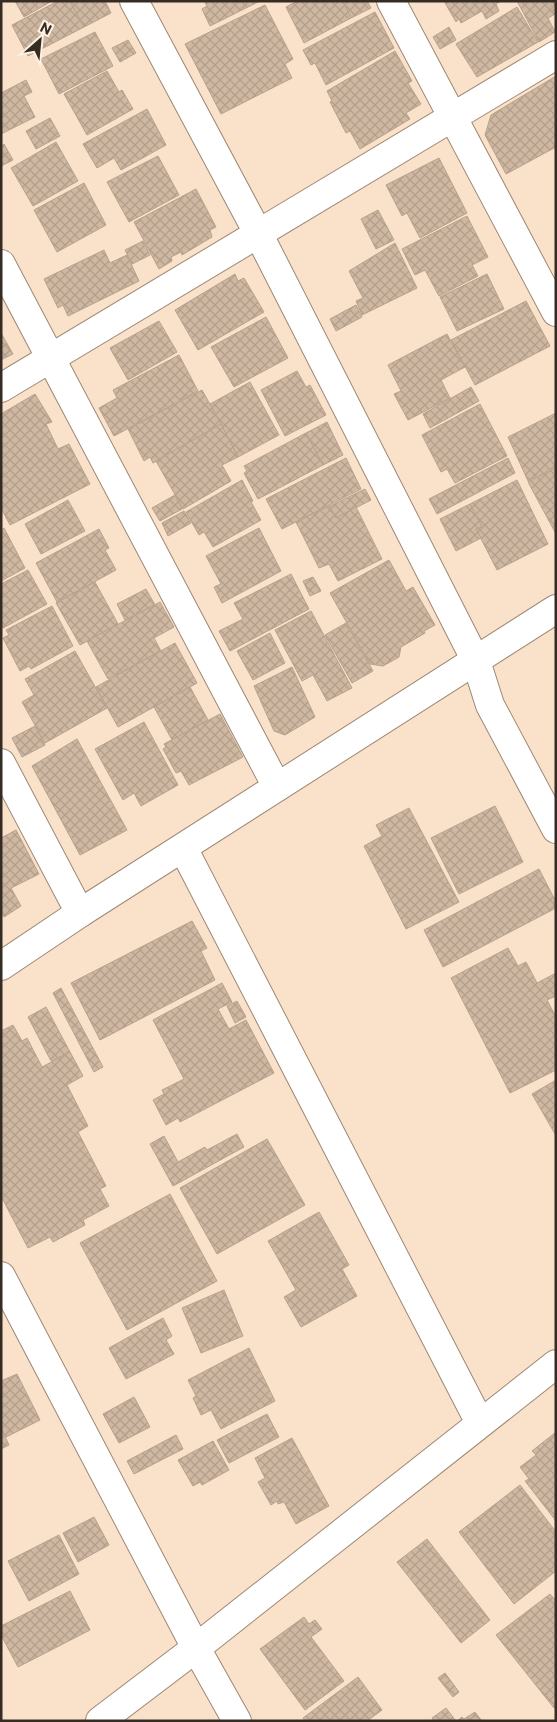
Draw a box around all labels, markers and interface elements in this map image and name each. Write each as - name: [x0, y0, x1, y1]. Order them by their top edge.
- north arrow: [15, 15, 65, 65]
- text: N: [38, 18, 55, 38]

